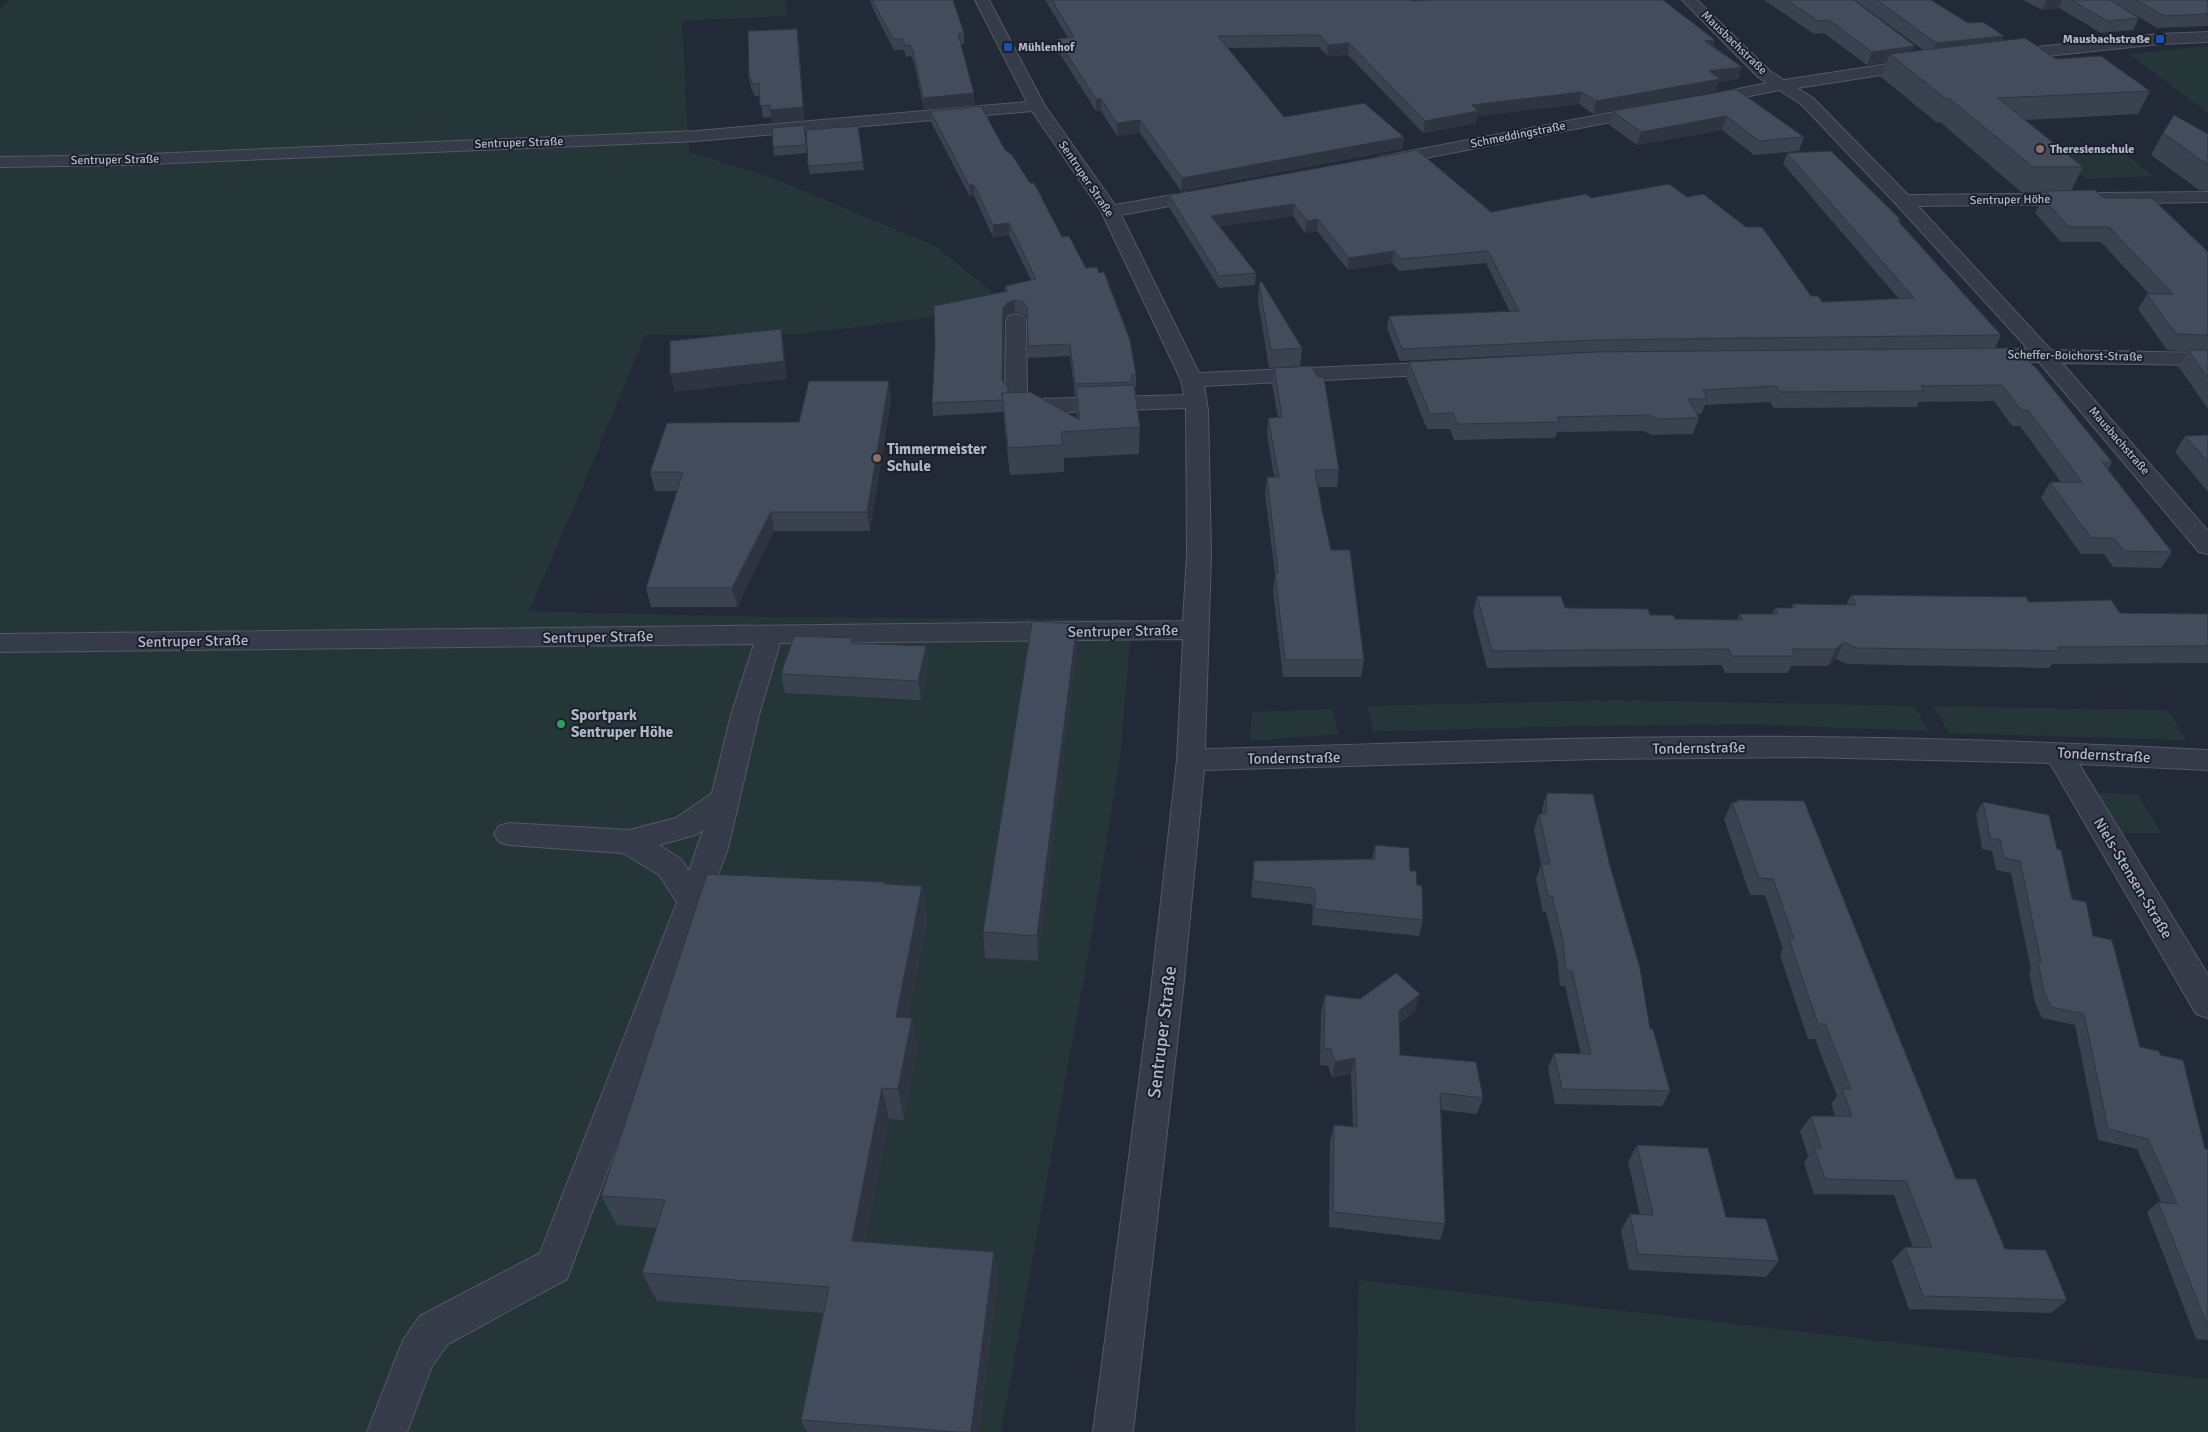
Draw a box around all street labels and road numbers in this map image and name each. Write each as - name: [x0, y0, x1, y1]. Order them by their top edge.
- street label: Mausbachstraße: [1698, 8, 1770, 78]
- street label: Schmeddingstraße: [1469, 118, 1567, 152]
- street label: Sentruper Straße: [474, 134, 564, 152]
- street label: Sentruper Straße: [1055, 138, 1117, 220]
- street label: Sentruper Straße: [71, 152, 159, 168]
- street label: Sentruper Höhe: [1970, 192, 2050, 208]
- street label: Scheffer-Boichorst-Straße: [2007, 347, 2143, 365]
- street label: Mausbachstraße: [2085, 404, 2153, 478]
- street label: Sentruper Straße: [1067, 621, 1179, 641]
- street label: Sentruper Straße: [542, 627, 654, 647]
- street label: Sentruper Straße: [137, 631, 249, 651]
- street label: Tondernstraße: [1652, 738, 1746, 758]
- street label: Tondernstraße: [2057, 744, 2151, 766]
- street label: Tondernstraße: [1247, 748, 1341, 768]
- street label: Niels-Stensen-Straße: [2090, 814, 2176, 942]
- street label: Sentruper Straße: [1143, 965, 1181, 1099]

